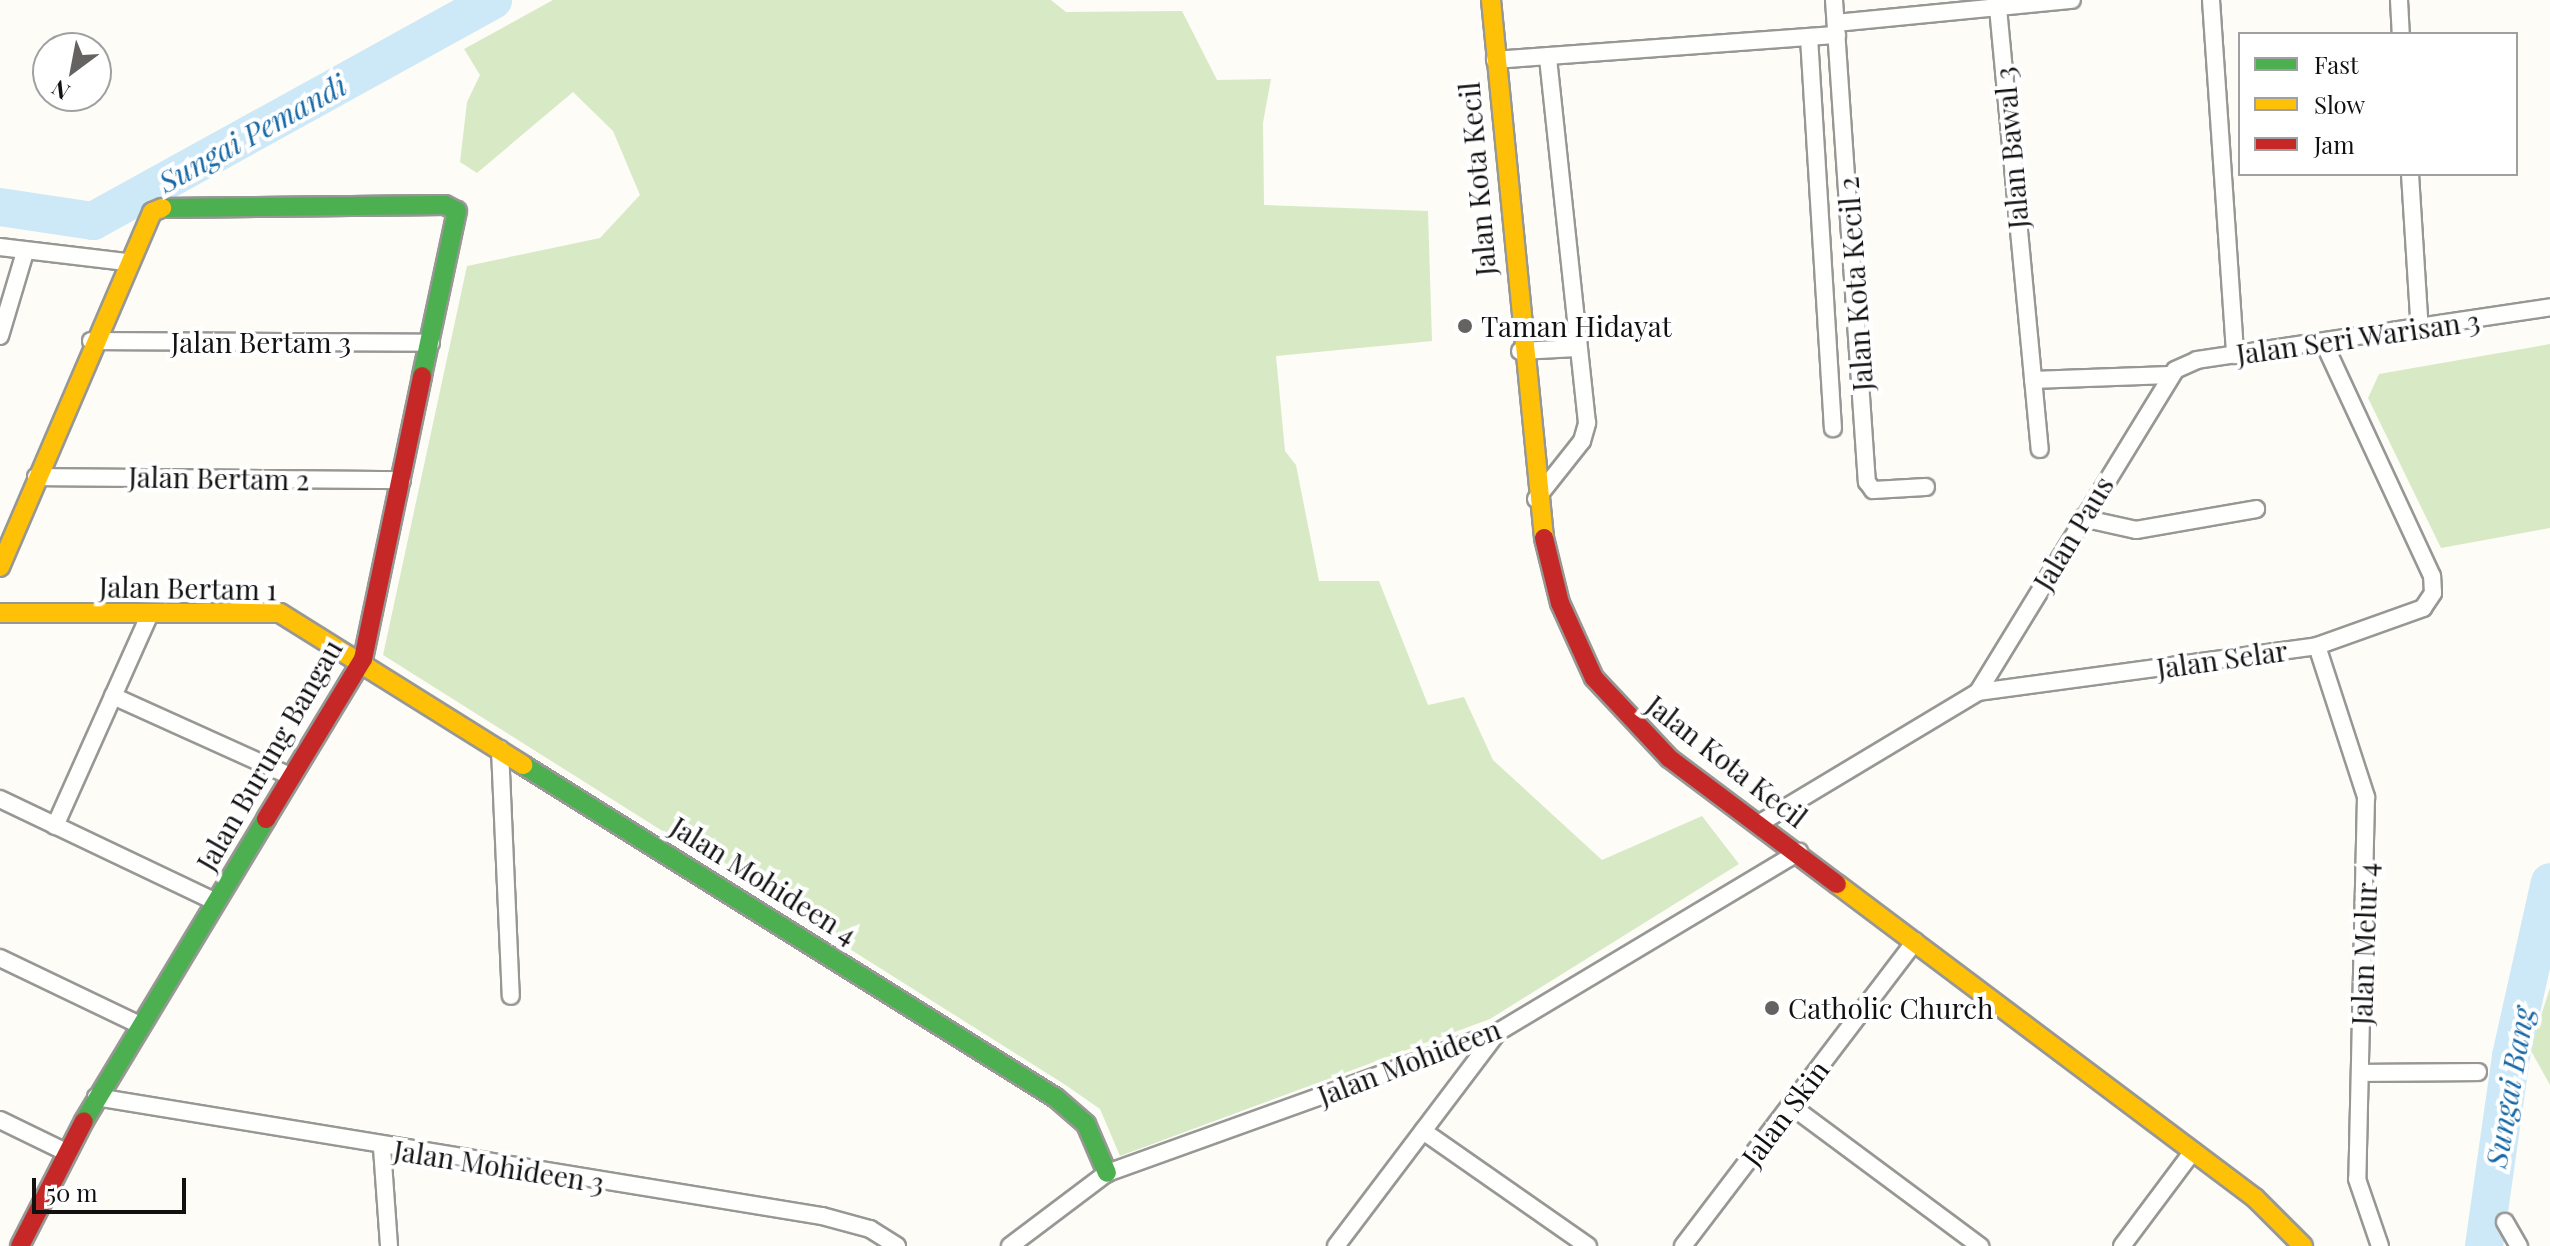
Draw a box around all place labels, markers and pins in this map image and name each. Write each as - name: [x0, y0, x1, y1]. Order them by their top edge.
- place label: Taman Hidayat: [1481, 309, 1672, 343]
- marker: Taman Hidayat: [1456, 317, 1474, 335]
- place label: Catholic Church: [1788, 991, 1993, 1025]
- marker: Catholic Church: [1763, 999, 1781, 1017]

